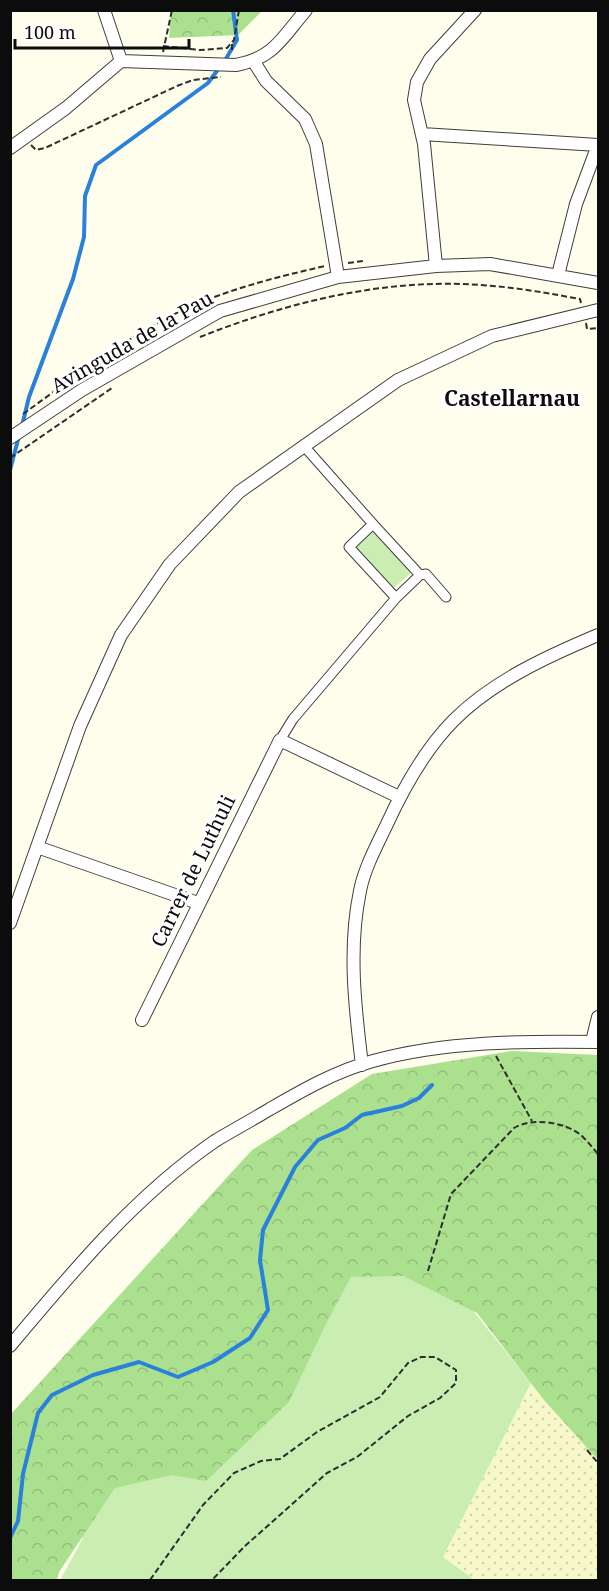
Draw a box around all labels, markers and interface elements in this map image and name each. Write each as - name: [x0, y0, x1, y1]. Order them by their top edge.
- scale bar: [15, 12, 189, 50]
- text: 100 m: [24, 20, 76, 44]
- street label: Avinguda de la Pau: [46, 284, 218, 399]
- district label: Castellarnau: [444, 384, 580, 412]
- street label: Carrer de Luthuli: [144, 790, 241, 951]

